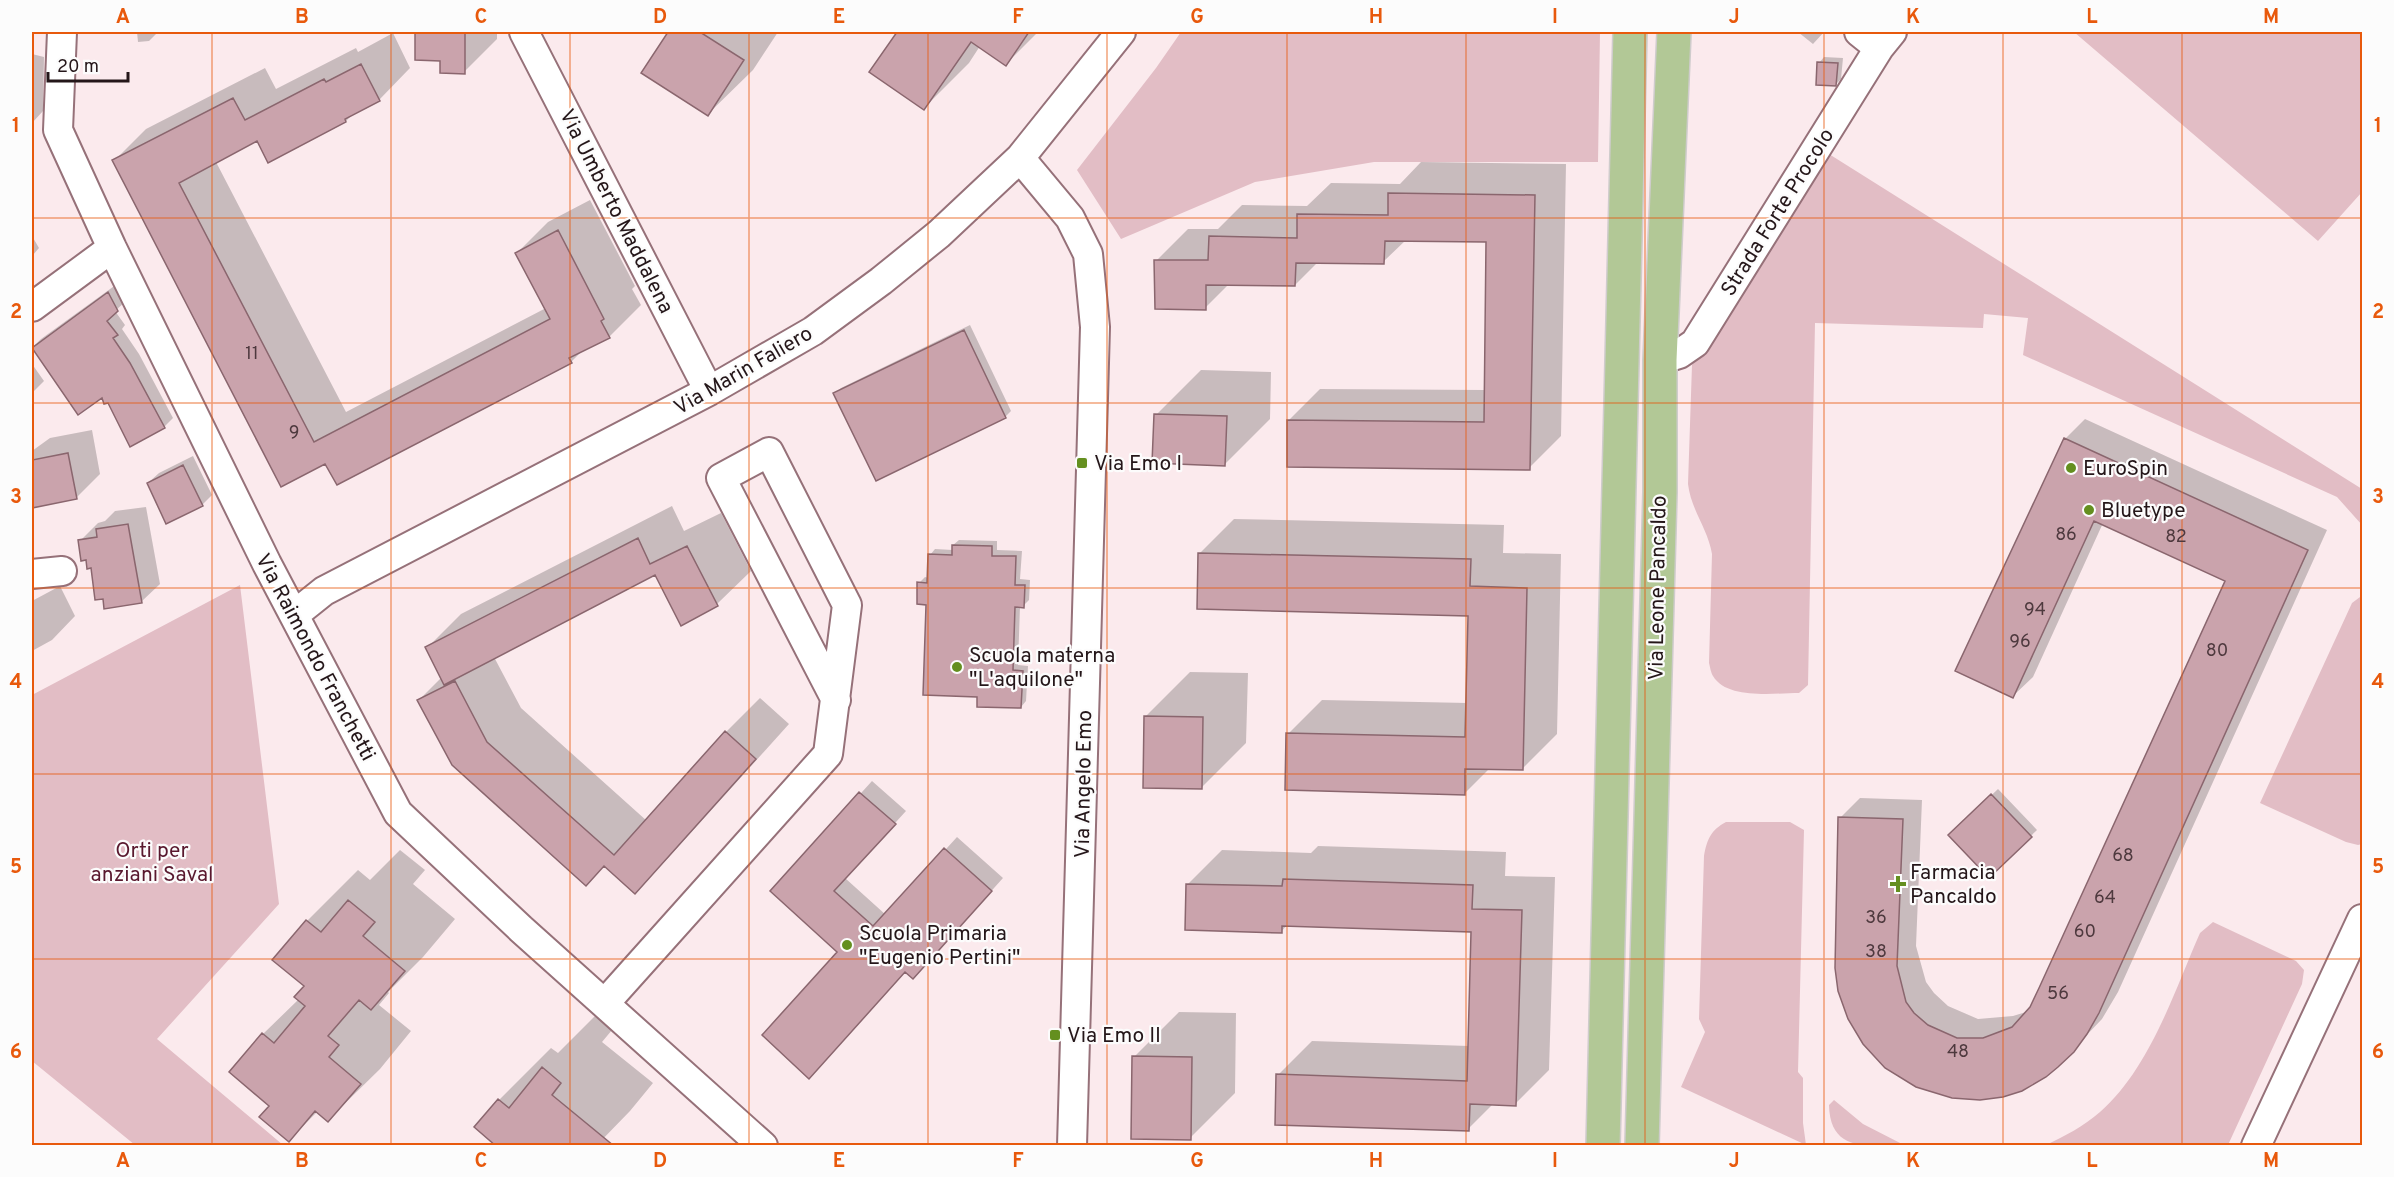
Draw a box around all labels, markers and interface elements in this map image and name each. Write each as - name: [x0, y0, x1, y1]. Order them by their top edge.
- text: A: [116, 5, 130, 31]
- text: B: [295, 5, 309, 31]
- text: C: [475, 5, 487, 31]
- text: D: [653, 5, 667, 31]
- text: E: [833, 5, 845, 31]
- text: F: [1012, 5, 1024, 31]
- text: G: [1190, 5, 1204, 31]
- text: H: [1369, 5, 1383, 31]
- text: I: [1552, 5, 1558, 31]
- text: J: [1728, 5, 1740, 31]
- text: K: [1906, 5, 1920, 31]
- text: L: [2086, 5, 2098, 31]
- text: M: [2263, 5, 2279, 31]
- scale bar: [48, 45, 128, 83]
- text: 20 m: [57, 56, 99, 79]
- street label: Via Umberto Maddalena: [552, 105, 679, 319]
- text: 1: [12, 114, 20, 140]
- text: 1: [2374, 114, 2382, 140]
- street label: Strada Forte Procolo: [1716, 124, 1841, 302]
- text: 2: [10, 300, 22, 326]
- text: 2: [2372, 300, 2384, 326]
- street label: Via Marin Faliero: [670, 321, 818, 422]
- house number: 11: [245, 343, 259, 366]
- house number: 9: [289, 422, 299, 445]
- place label: Via Emo I: [1094, 451, 1182, 478]
- marker: Via Emo I: [1075, 456, 1089, 470]
- place label: EuroSpin: [2083, 456, 2168, 483]
- marker: EuroSpin: [2064, 461, 2078, 475]
- text: 3: [10, 485, 22, 511]
- text: 3: [2372, 485, 2384, 511]
- street label: Via Leone Pancaldo: [1643, 495, 1674, 681]
- place label: Bluetype: [2101, 498, 2185, 525]
- marker: Bluetype: [2082, 503, 2096, 517]
- house number: 86: [2055, 524, 2077, 547]
- house number: 82: [2165, 526, 2187, 549]
- street label: Via Raimondo Franchetti: [249, 549, 381, 766]
- house number: 94: [2024, 599, 2046, 622]
- house number: 96: [2009, 631, 2031, 654]
- house number: 80: [2206, 640, 2228, 663]
- place label: Scuola materna "L'aquilone": [969, 643, 1115, 694]
- marker: Scuola materna "L'aquilone": [950, 660, 964, 674]
- text: 4: [10, 670, 22, 696]
- text: 4: [2372, 670, 2384, 696]
- street label: Via Angelo Emo: [1070, 710, 1099, 858]
- park label: Orti per anziani Saval: [91, 838, 213, 889]
- house number: 68: [2112, 845, 2134, 868]
- text: 5: [10, 855, 22, 881]
- text: 5: [2372, 855, 2384, 881]
- place label: Farmacia Pancaldo: [1910, 860, 1997, 911]
- marker: Farmacia Pancaldo: [1891, 877, 1905, 891]
- house number: 64: [2094, 887, 2116, 910]
- house number: 36: [1865, 907, 1887, 930]
- place label: Scuola Primaria "Eugenio Pertini": [859, 921, 1021, 972]
- house number: 60: [2074, 921, 2096, 944]
- marker: Scuola Primaria "Eugenio Pertini": [840, 938, 854, 952]
- house number: 38: [1865, 941, 1887, 964]
- house number: 56: [2047, 983, 2069, 1006]
- place label: Via Emo II: [1067, 1023, 1161, 1050]
- marker: Via Emo II: [1048, 1028, 1062, 1042]
- text: 6: [10, 1040, 22, 1066]
- text: 6: [2372, 1040, 2384, 1066]
- house number: 48: [1947, 1041, 1969, 1064]
- text: A: [116, 1149, 130, 1175]
- text: B: [295, 1149, 309, 1175]
- text: C: [475, 1149, 487, 1175]
- text: D: [653, 1149, 667, 1175]
- text: E: [833, 1149, 845, 1175]
- text: F: [1012, 1149, 1024, 1175]
- text: G: [1190, 1149, 1204, 1175]
- text: H: [1369, 1149, 1383, 1175]
- text: I: [1552, 1149, 1558, 1175]
- text: J: [1728, 1149, 1740, 1175]
- text: K: [1906, 1149, 1920, 1175]
- text: L: [2086, 1149, 2098, 1175]
- text: M: [2263, 1149, 2279, 1175]

